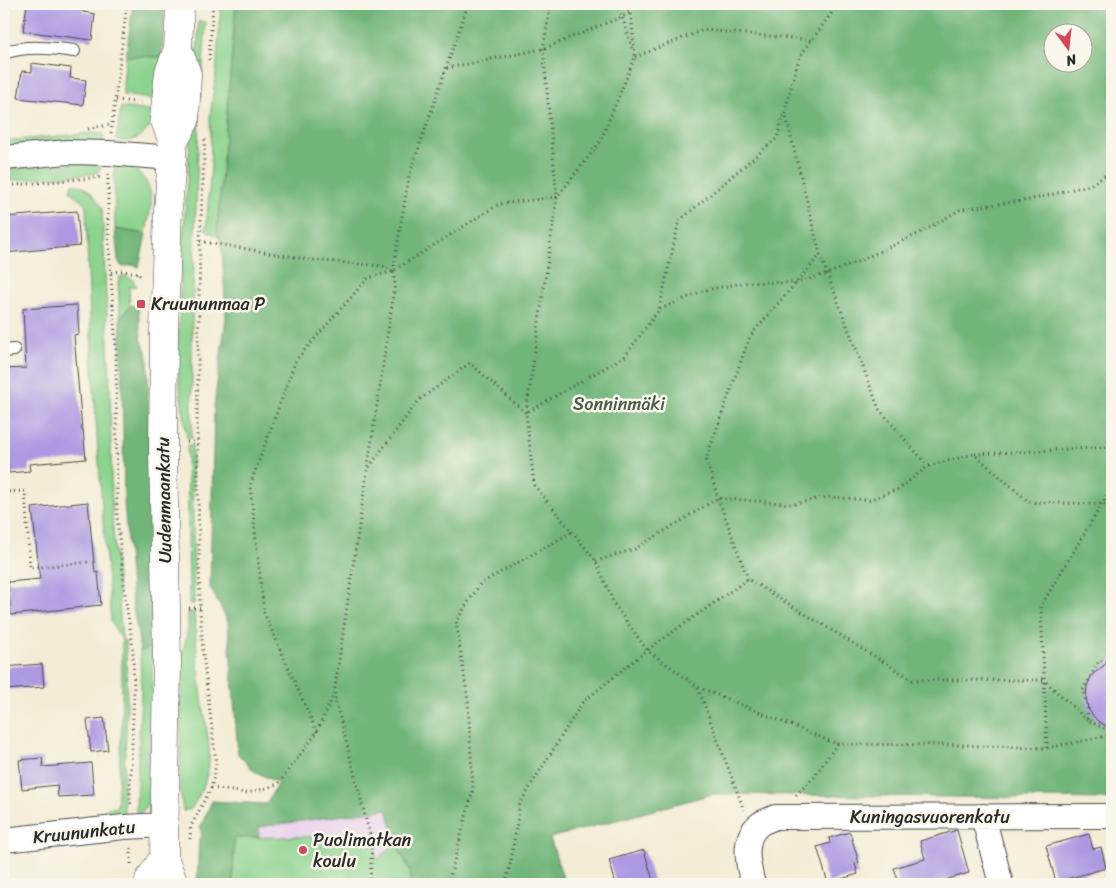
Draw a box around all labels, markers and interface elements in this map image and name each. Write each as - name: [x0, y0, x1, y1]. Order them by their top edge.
- north arrow: [1044, 22, 1094, 72]
- text: N: [1063, 46, 1080, 73]
- place label: Kruununmaa P: [151, 288, 265, 320]
- marker: Kruununmaa P: [135, 298, 147, 310]
- park label: Sonninmäki: [573, 388, 666, 420]
- street label: Uudenmaankatu: [147, 436, 181, 563]
- street label: Kuningasvuorenkatu: [850, 801, 1010, 833]
- street label: Kruununkatu: [31, 811, 137, 853]
- place label: Puolimatkan koulu: [313, 824, 412, 877]
- marker: Puolimatkan koulu: [297, 844, 309, 856]

